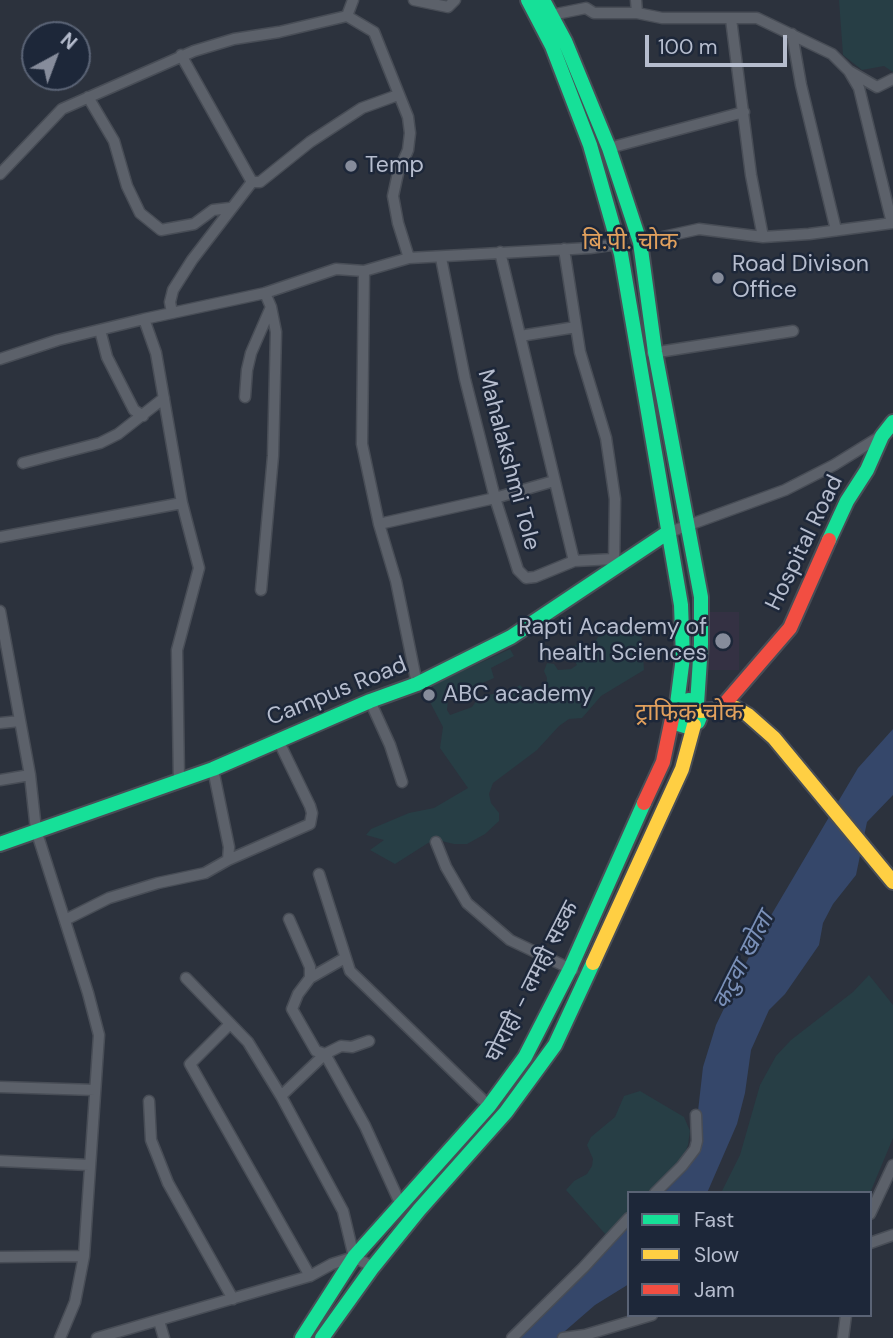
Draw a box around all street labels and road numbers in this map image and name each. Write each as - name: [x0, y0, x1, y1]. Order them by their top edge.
- street label: Mahalakshmi Tole: [471, 367, 545, 553]
- street label: Hospital Road: [760, 471, 850, 615]
- street label: Campus Road: [263, 651, 411, 733]
- street label: घोराही - लमही सडक: [481, 897, 585, 1067]

